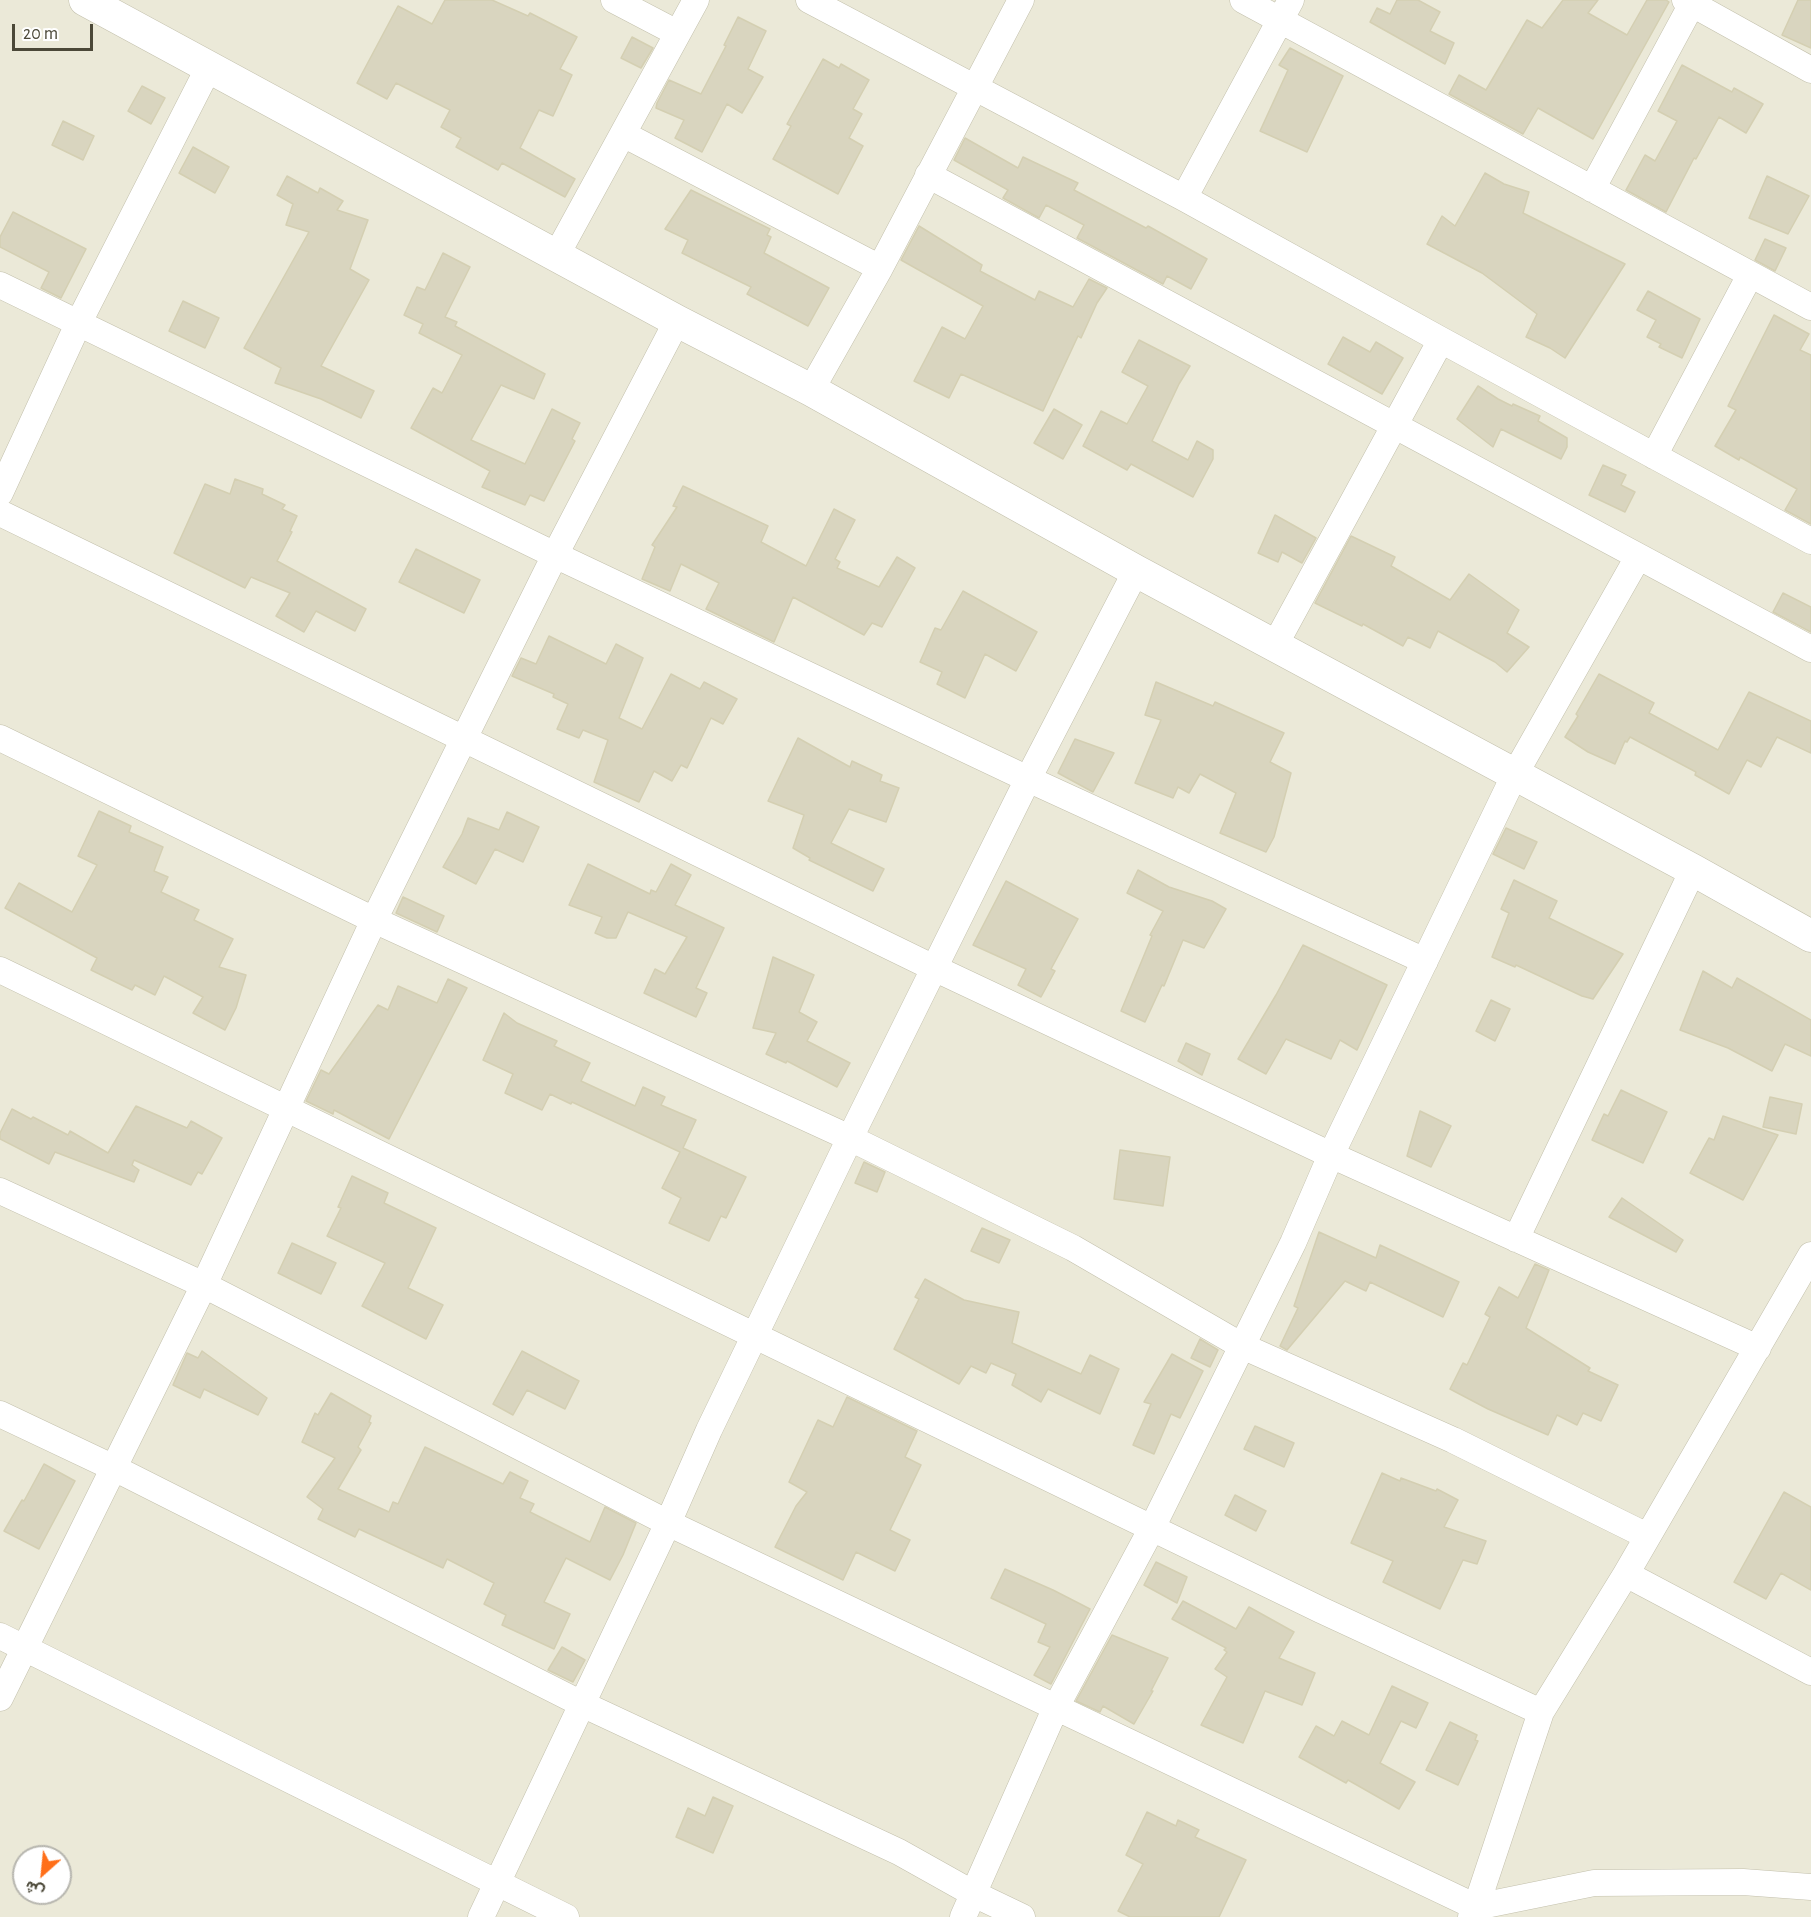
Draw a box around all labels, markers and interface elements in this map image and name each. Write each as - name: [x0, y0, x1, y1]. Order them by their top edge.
- scale bar: [15, 12, 96, 50]
- text: 20 m: [23, 25, 58, 43]
- north arrow: [12, 1845, 72, 1905]
- text: ش: [23, 1878, 47, 1901]

